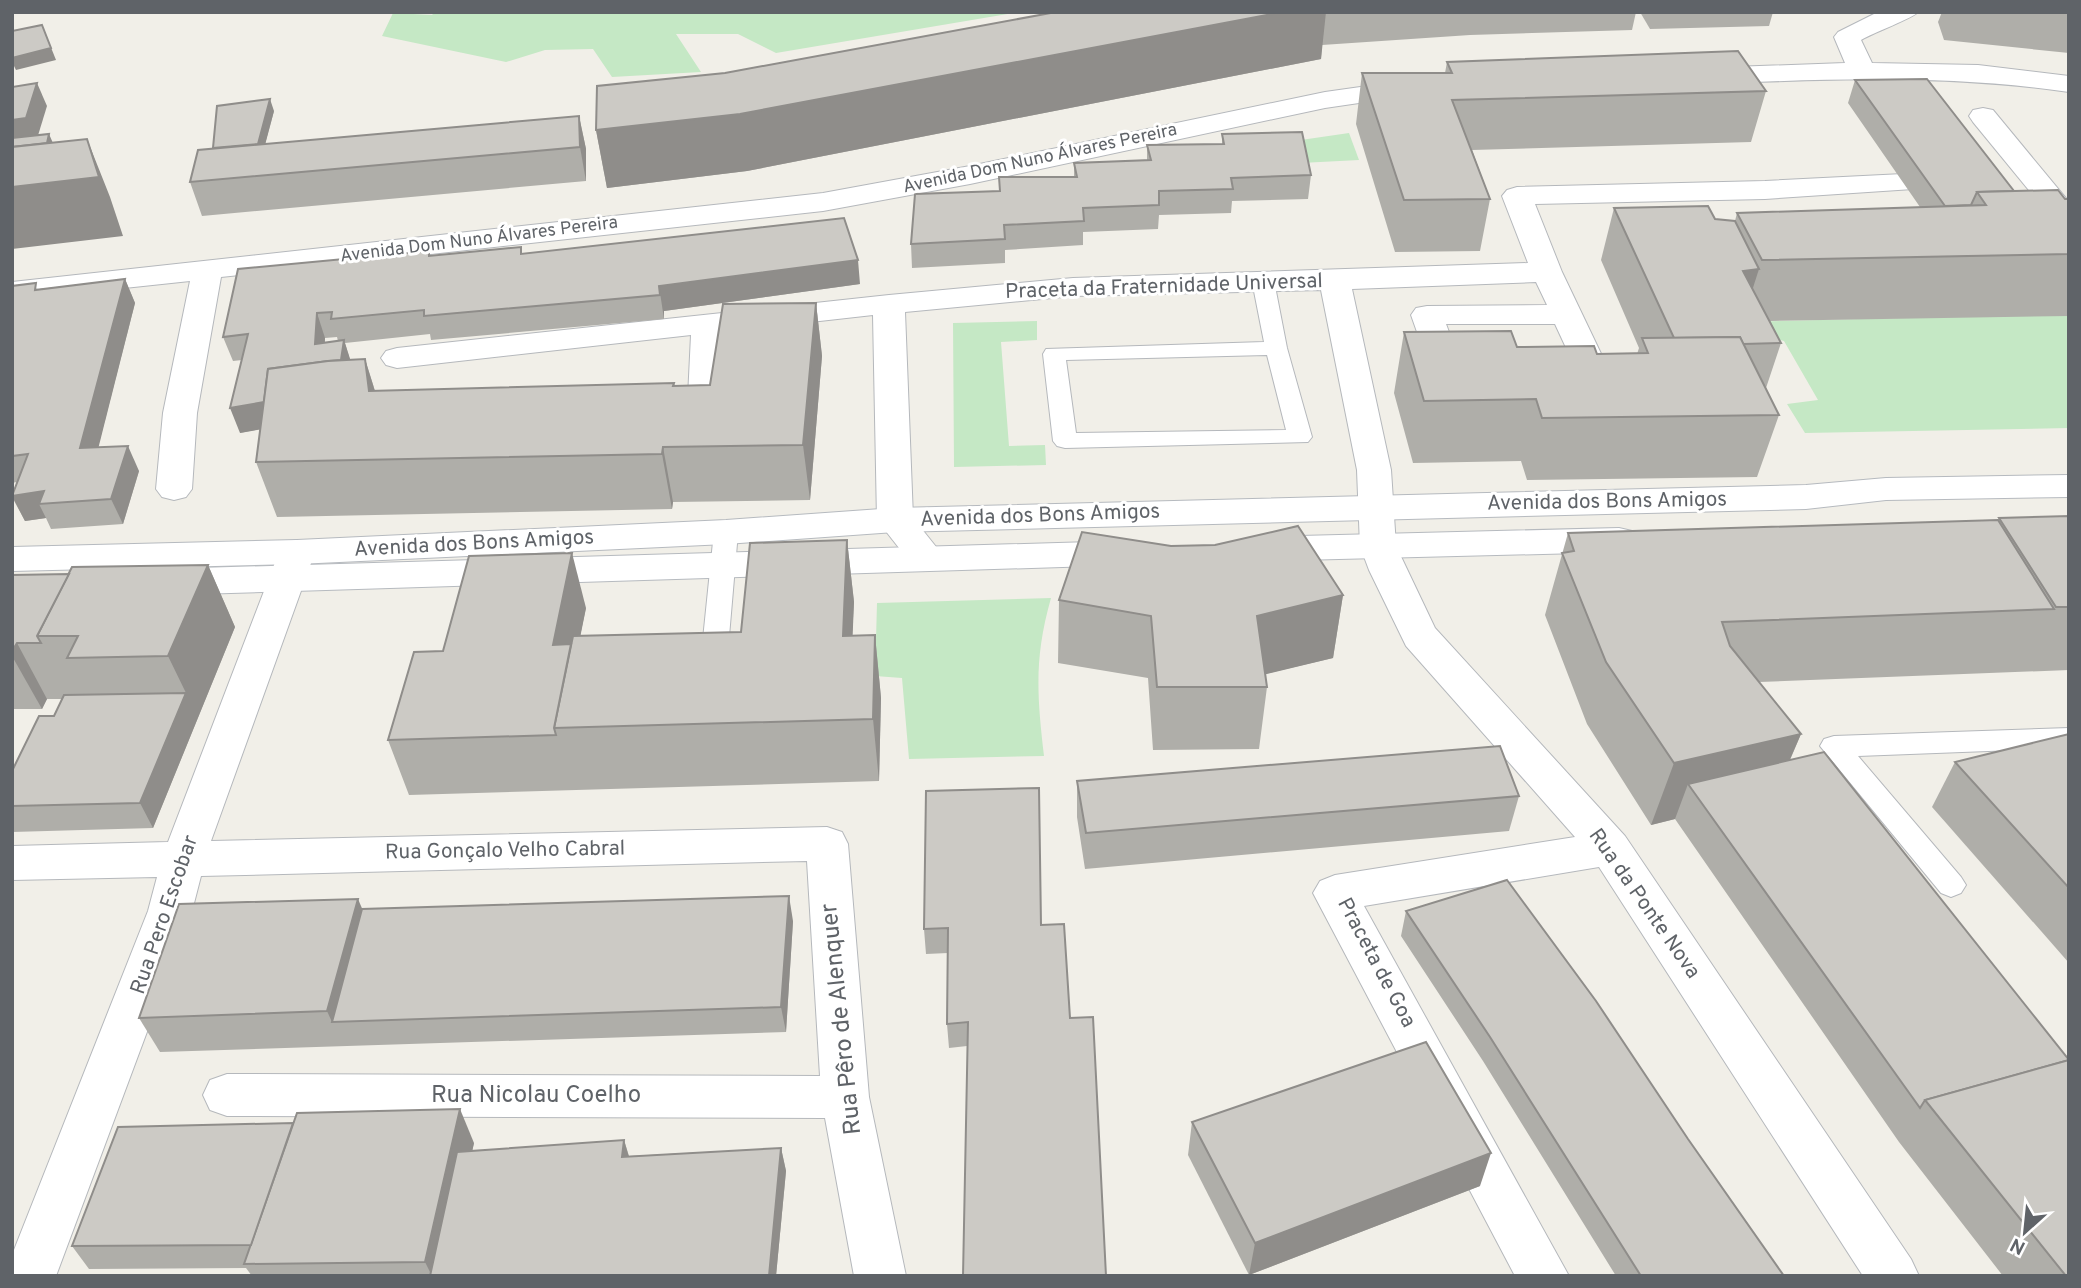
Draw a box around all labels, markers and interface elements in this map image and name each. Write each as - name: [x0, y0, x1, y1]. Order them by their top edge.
- street label: Avenida Dom Nuno Álvares Pereira: [900, 117, 1179, 199]
- street label: Avenida Dom Nuno Álvares Pereira: [339, 210, 619, 268]
- street label: Praceta da Fraternidade Universal: [1005, 268, 1323, 306]
- street label: Avenida dos Bons Amigos: [1487, 486, 1727, 518]
- street label: Avenida dos Bons Amigos: [920, 498, 1160, 534]
- street label: Avenida dos Bons Amigos: [353, 524, 595, 564]
- street label: Rua da Ponte Nova: [1582, 823, 1706, 985]
- street label: Rua Pero Escobar: [125, 832, 205, 998]
- street label: Rua Gonçalo Velho Cabral: [385, 835, 625, 867]
- street label: Praceta de Goa: [1330, 893, 1422, 1033]
- street label: Rua Pêro de Alenquer: [815, 902, 869, 1136]
- street label: Rua Nicolau Coelho: [431, 1081, 641, 1111]
- north arrow: [1990, 1197, 2060, 1267]
- text: N: [2007, 1232, 2030, 1259]

